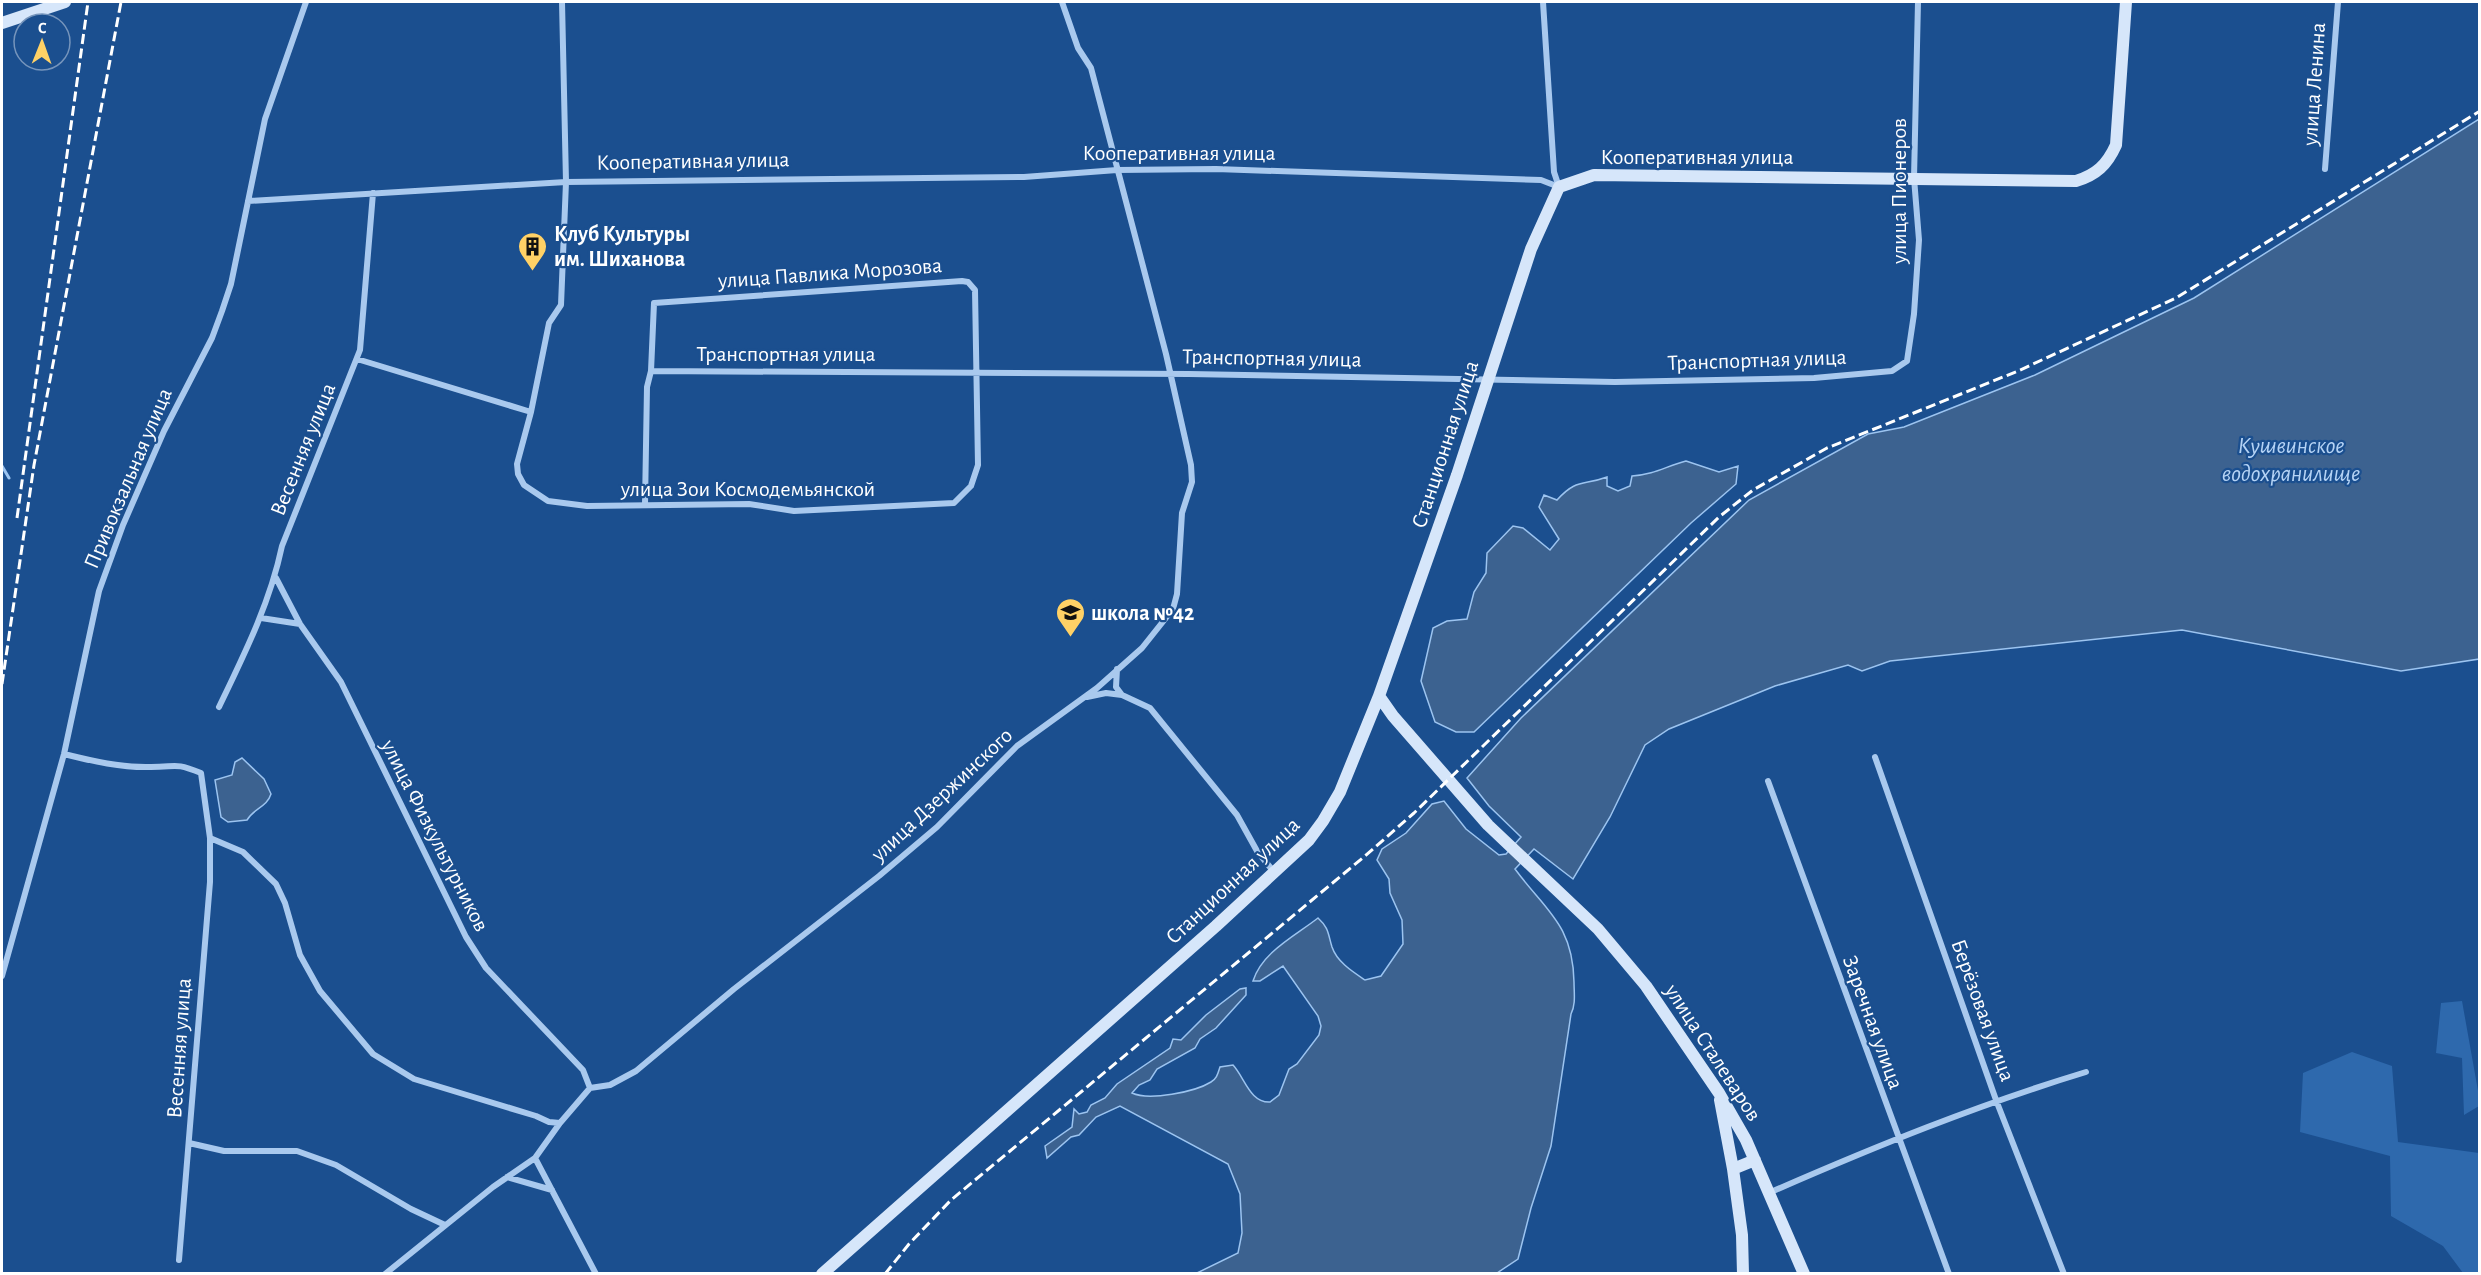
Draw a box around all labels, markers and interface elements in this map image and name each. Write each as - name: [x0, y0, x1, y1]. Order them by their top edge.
- north arrow: [12, 12, 72, 72]
- text: С: [38, 20, 47, 36]
- street label: улица Ленина: [2299, 22, 2329, 147]
- street label: улица Пионеров: [1888, 118, 1910, 265]
- street label: Кооперативная улица: [1082, 142, 1276, 164]
- street label: Кооперативная улица: [1600, 146, 1794, 168]
- street label: Кооперативная улица: [596, 148, 790, 174]
- place label: Клуб Культуры им. Шиханова: [554, 223, 690, 270]
- building icon: Клуб Культуры им. Шиханова: [517, 230, 549, 272]
- street label: улица Павлика Морозова: [716, 254, 943, 292]
- street label: Транспортная улица: [696, 343, 876, 365]
- street label: Транспортная улица: [1182, 345, 1362, 371]
- street label: Транспортная улица: [1667, 346, 1847, 374]
- street label: Станционная улица: [1408, 358, 1482, 531]
- street label: Весенняя улица: [266, 380, 339, 519]
- street label: Привокзальная улица: [80, 385, 176, 572]
- water label: Кушвинское водохранилище: [2222, 434, 2360, 486]
- street label: улица Зои Космодемьянской: [620, 478, 875, 500]
- school or university icon: школа №42: [1054, 596, 1086, 638]
- place label: школа №42: [1091, 602, 1194, 624]
- street label: улица Дзержинского: [866, 724, 1016, 866]
- street label: улица Физкультурников: [377, 735, 493, 935]
- street label: Станционная улица: [1161, 813, 1304, 948]
- street label: Берёзовая улица: [1947, 936, 2019, 1084]
- street label: Заречная улица: [1839, 953, 1907, 1092]
- street label: Весенняя улица: [163, 977, 195, 1119]
- street label: улица Сталеваров: [1660, 979, 1766, 1125]

